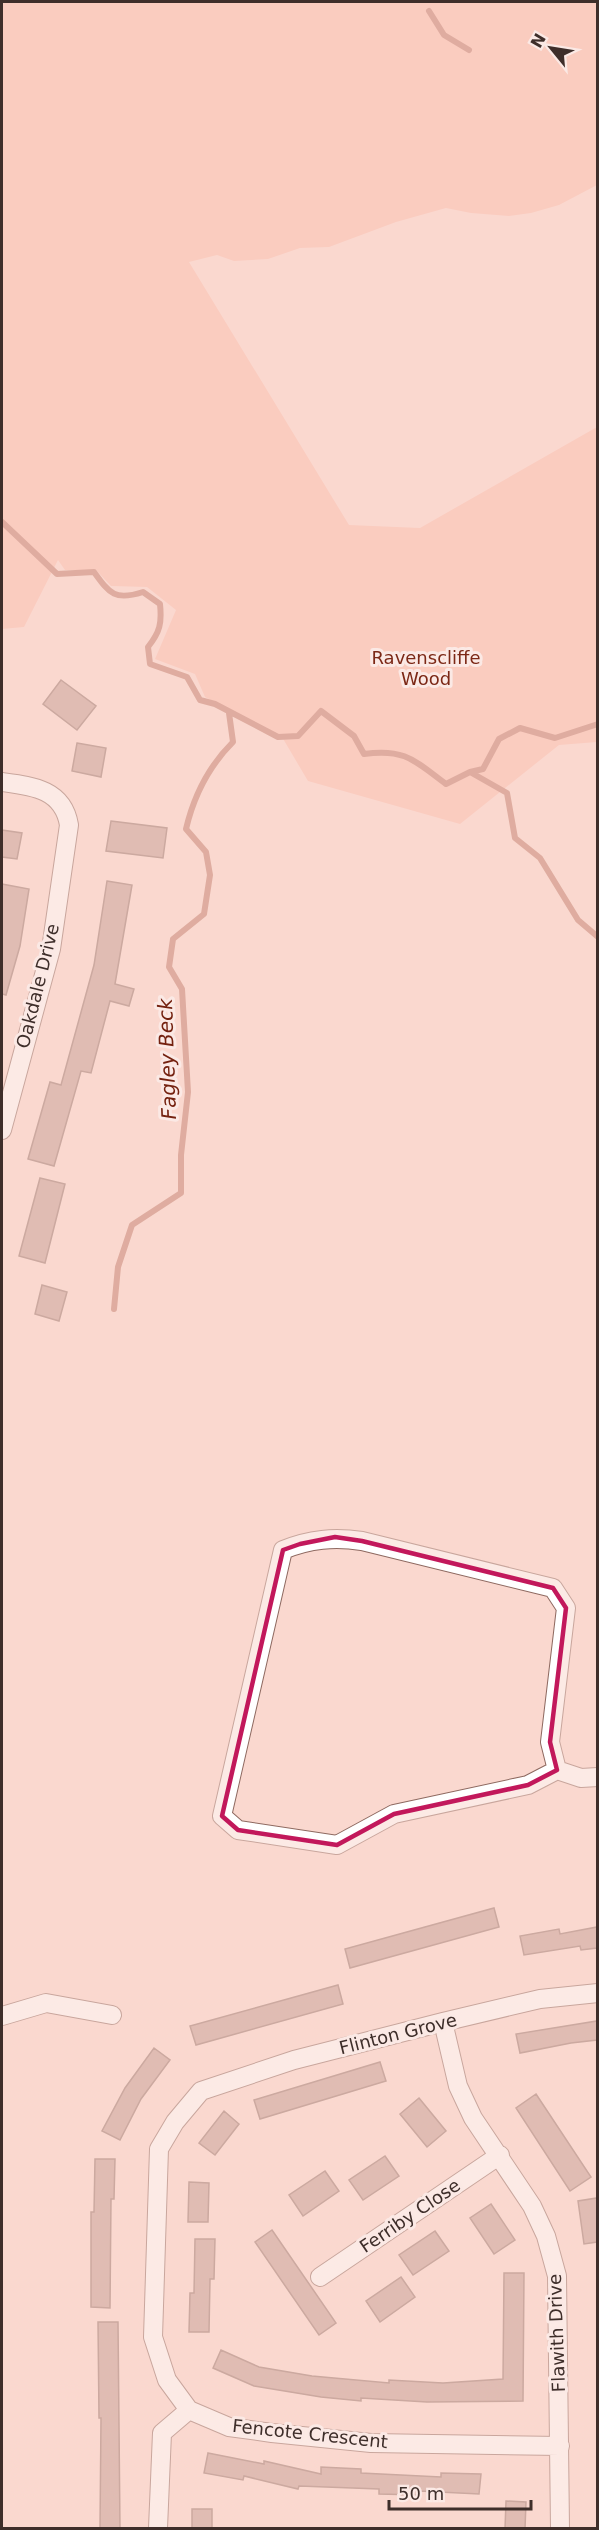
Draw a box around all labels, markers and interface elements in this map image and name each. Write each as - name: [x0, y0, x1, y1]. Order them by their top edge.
- north arrow: [521, 18, 581, 78]
- text: N: [527, 30, 550, 51]
- park label: Ravenscliffe Wood: [371, 647, 481, 689]
- street label: Oakdale Drive: [12, 921, 63, 1050]
- water label: Fagley Beck: [153, 997, 181, 1120]
- street label: Flinton Grove: [337, 2009, 459, 2058]
- street label: Ferriby Close: [355, 2174, 464, 2257]
- street label: Flawith Drive: [544, 2274, 569, 2392]
- street label: Fencote Crescent: [231, 2415, 389, 2452]
- scale bar: [389, 2473, 532, 2511]
- text: 50 m: [398, 2483, 444, 2504]

